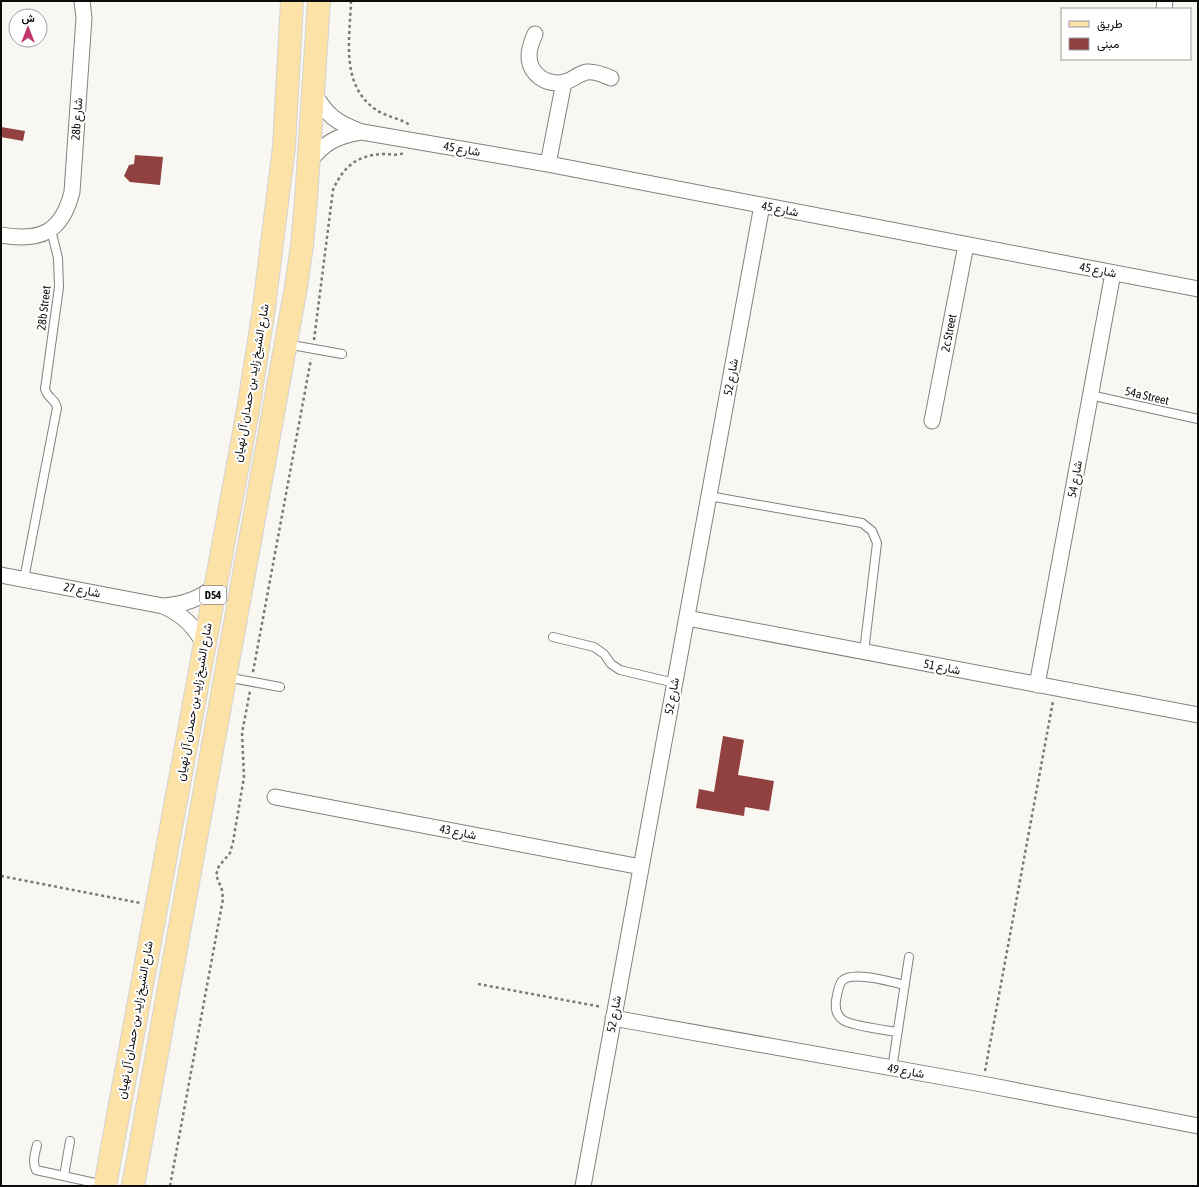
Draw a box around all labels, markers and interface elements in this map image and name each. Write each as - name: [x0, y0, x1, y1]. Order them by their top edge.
- north arrow: [8, 8, 48, 48]
- legend: [1061, 8, 1191, 60]
- text: ش: [21, 12, 35, 25]
- text: طريق: [1097, 17, 1123, 32]
- text: مبنى: [1097, 37, 1119, 52]
- street label: 28b شارع: [69, 97, 87, 141]
- street label: شارع 45: [442, 139, 481, 161]
- street label: شارع 45: [760, 199, 800, 221]
- street label: شارع 45: [1078, 260, 1118, 282]
- street label: 28b Street: [34, 284, 54, 331]
- street label: شارع الشيخ زايد بن حمدان آل نهيان: [230, 303, 274, 464]
- street label: 2c Street: [938, 312, 960, 353]
- street label: شارع 52: [721, 358, 743, 397]
- street label: 54a Street: [1124, 384, 1171, 408]
- street label: شارع 54: [1065, 460, 1087, 499]
- street label: شارع 27: [62, 580, 102, 602]
- road number: D54: [200, 586, 226, 604]
- street label: شارع الشيخ زايد بن حمدان آل نهيان: [173, 622, 217, 783]
- street label: شارع 51: [922, 657, 962, 679]
- street label: شارع 52: [662, 677, 684, 716]
- street label: شارع 43: [438, 822, 478, 844]
- street label: شارع الشيخ زايد بن حمدان آل نهيان: [114, 940, 158, 1101]
- street label: شارع 52: [604, 995, 626, 1034]
- street label: شارع 49: [886, 1061, 925, 1083]

